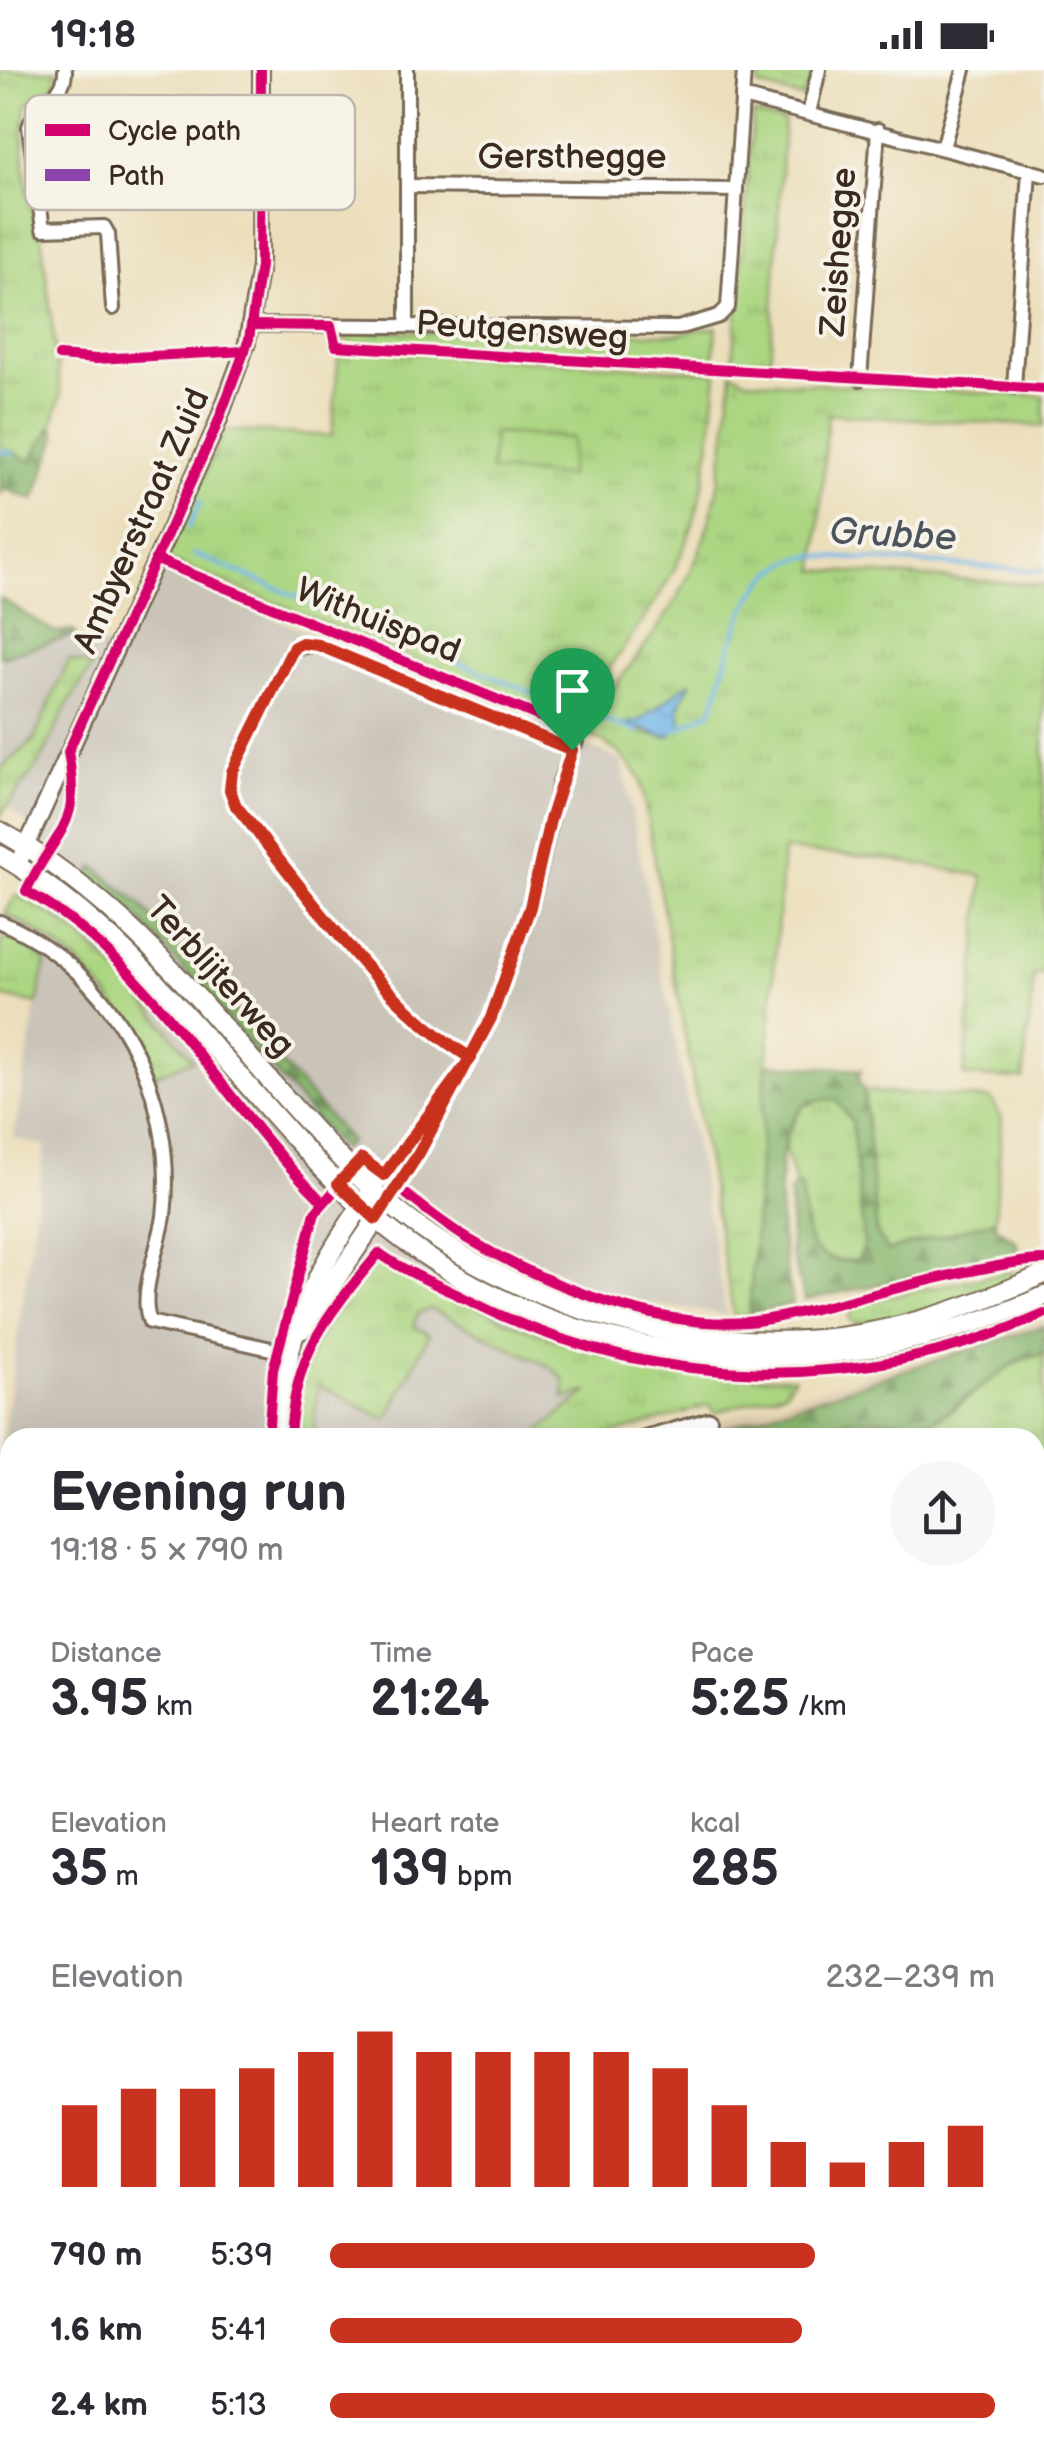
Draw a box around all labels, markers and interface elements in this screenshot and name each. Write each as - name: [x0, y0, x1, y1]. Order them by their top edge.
- text: 19:18: [50, 13, 136, 58]
- legend: [25, 95, 355, 210]
- text: Cycle path: [108, 115, 241, 148]
- street label: Gersthegge: [477, 136, 667, 179]
- text: Path: [108, 160, 164, 193]
- street label: Zeishegge: [812, 166, 866, 339]
- street label: Peutgensweg: [414, 302, 630, 360]
- street label: Ambyerstraat Zuid: [64, 382, 220, 660]
- water label: Grubbe: [828, 509, 958, 561]
- street label: Withuispad: [289, 569, 467, 673]
- pin: [530, 648, 615, 751]
- icon: arrive: [545, 663, 600, 718]
- street label: Terblijterweg: [136, 888, 304, 1066]
- text: Evening run: [50, 1460, 347, 1527]
- button: share: [890, 1461, 995, 1566]
- text: 19:18 · 5 × 790 m: [50, 1531, 283, 1570]
- text: Distance: [50, 1637, 162, 1670]
- text: Time: [370, 1637, 432, 1670]
- text: Pace: [690, 1637, 754, 1670]
- text: 3.95: [50, 1670, 148, 1730]
- text: 21:24: [370, 1670, 489, 1730]
- text: 5:25: [690, 1670, 790, 1730]
- text: km: [148, 1690, 193, 1723]
- text: /km: [790, 1690, 847, 1723]
- text: Elevation: [50, 1807, 167, 1840]
- text: Heart rate: [370, 1807, 499, 1840]
- text: kcal: [690, 1807, 740, 1840]
- text: 35: [50, 1840, 108, 1900]
- text: 139: [370, 1840, 450, 1900]
- text: 285: [690, 1840, 779, 1900]
- text: m: [108, 1860, 139, 1893]
- text: bpm: [450, 1860, 512, 1893]
- text: Elevation: [50, 1958, 183, 1997]
- text: 232–239 m: [826, 1958, 995, 1997]
- text: 790 m: [50, 2236, 142, 2275]
- text: 5:39: [210, 2236, 273, 2275]
- text: 1.6 km: [50, 2311, 143, 2350]
- text: 5:41: [210, 2311, 267, 2350]
- text: 2.4 km: [50, 2386, 148, 2425]
- text: 5:13: [210, 2386, 267, 2425]

